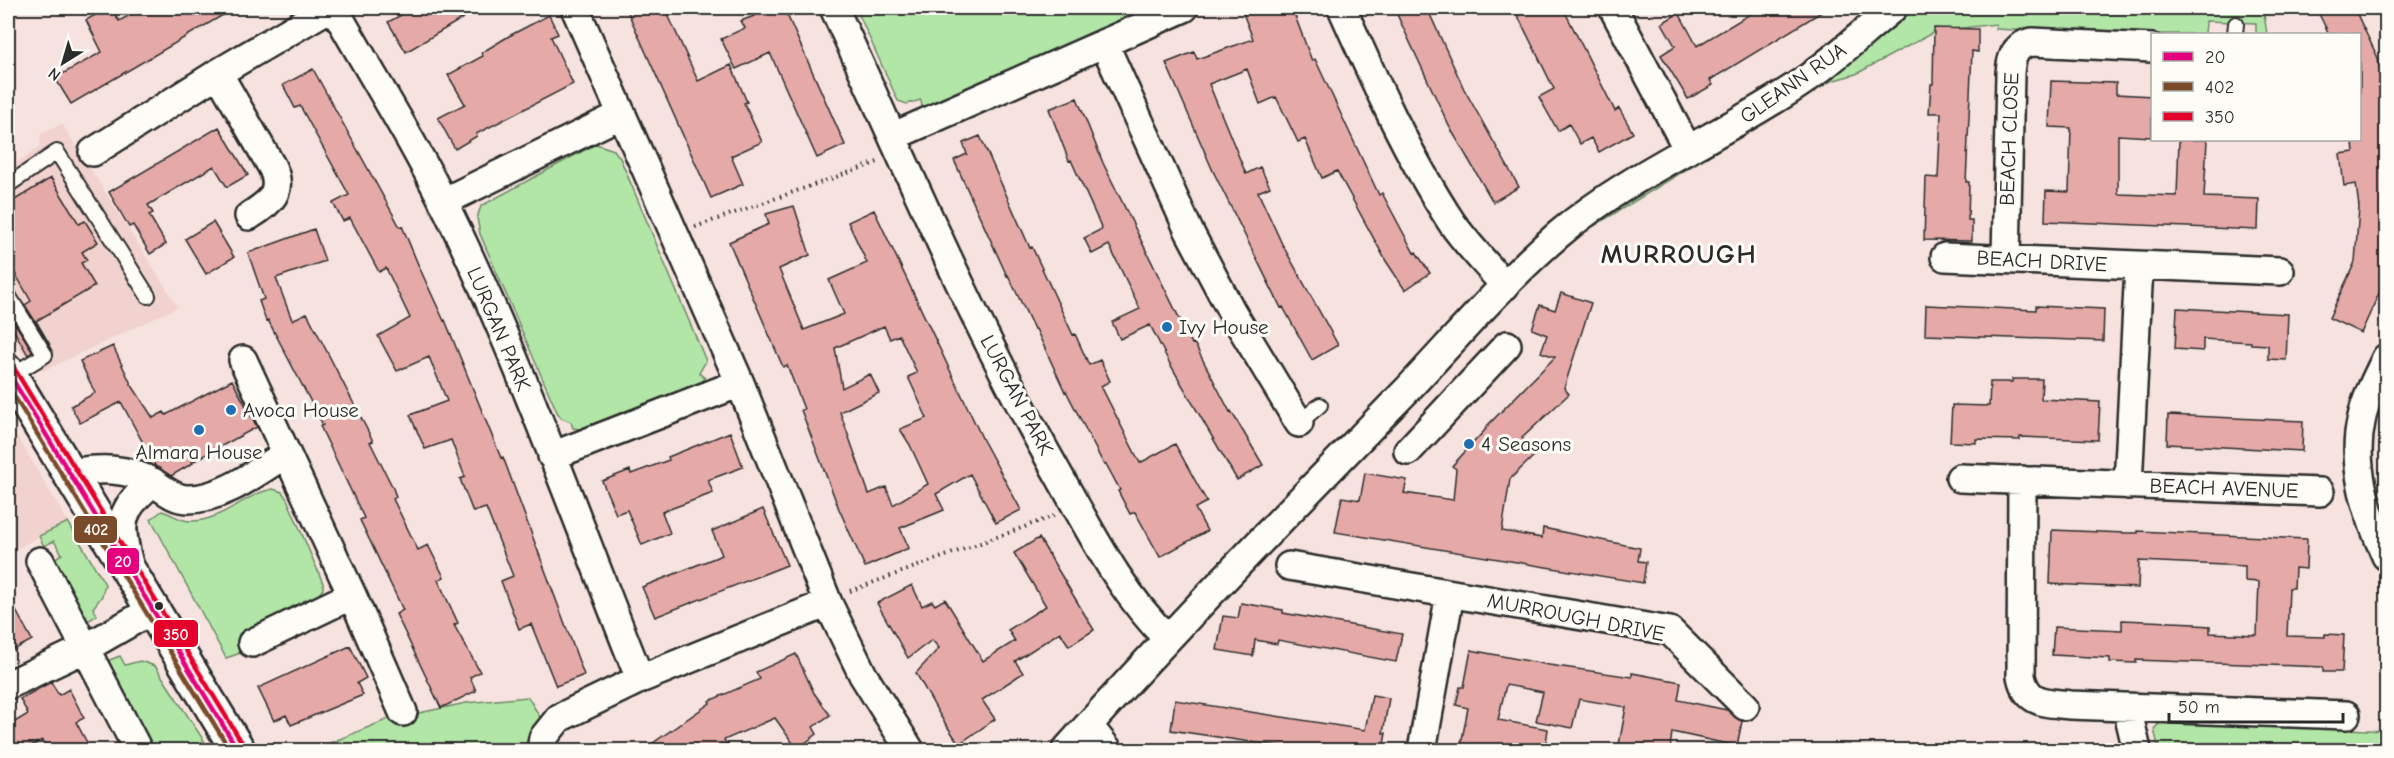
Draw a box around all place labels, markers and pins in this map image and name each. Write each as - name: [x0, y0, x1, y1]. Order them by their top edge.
- place label: Ivy House: [1179, 315, 1269, 339]
- marker: Ivy House: [1160, 320, 1174, 334]
- place label: Avoca House: [243, 398, 359, 422]
- marker: Avoca House: [224, 403, 238, 417]
- marker: Almara House: [192, 423, 206, 437]
- place label: 4 Seasons: [1481, 432, 1571, 456]
- marker: 4 Seasons: [1462, 437, 1476, 451]
- place label: Almara House: [135, 440, 263, 464]
- unlabelled marker: [153, 600, 165, 612]

